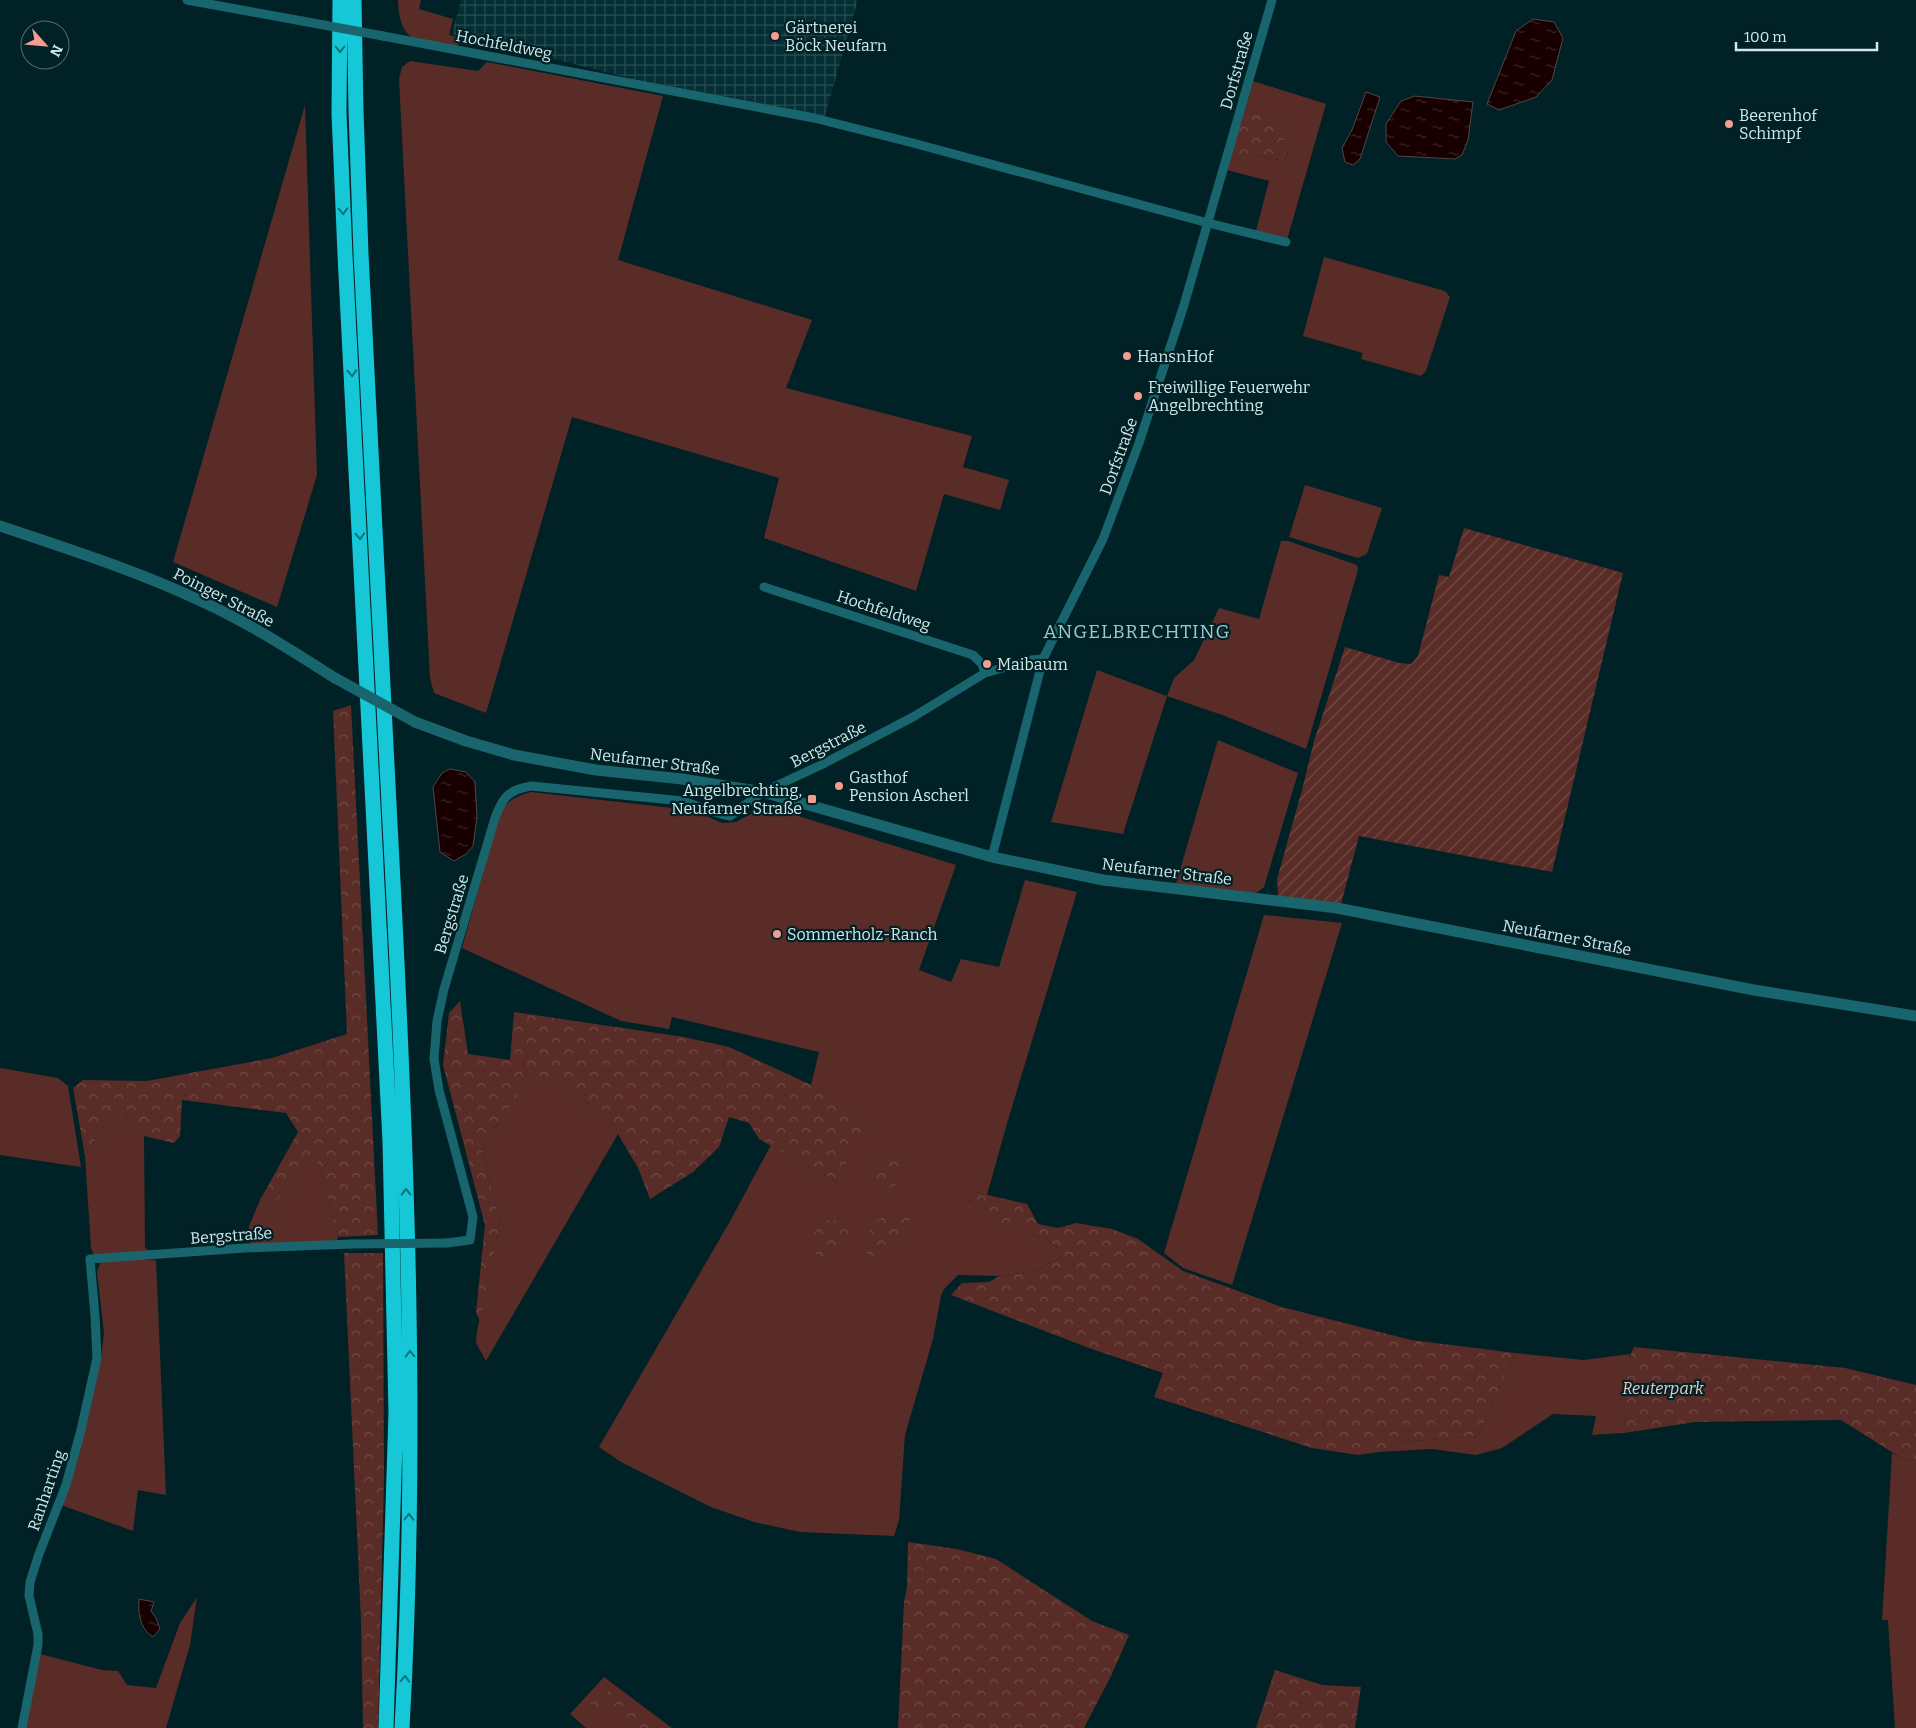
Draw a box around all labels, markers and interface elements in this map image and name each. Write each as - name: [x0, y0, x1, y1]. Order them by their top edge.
- place label: Gärtnerei Böck Neufarn: [785, 18, 887, 55]
- north arrow: [20, 20, 70, 70]
- scale bar: [1736, 20, 1877, 52]
- street label: Hochfeldweg: [454, 26, 554, 63]
- text: 100 m: [1744, 28, 1787, 46]
- street label: Dorfstraße: [1216, 29, 1257, 112]
- marker: Gärtnerei Böck Neufarn: [769, 30, 781, 42]
- text: N: [46, 42, 66, 60]
- one-way arrow: [335, 45, 345, 53]
- place label: Beerenhof Schimpf: [1739, 106, 1818, 143]
- marker: Beerenhof Schimpf: [1723, 118, 1735, 130]
- one-way arrow: [338, 207, 349, 215]
- place label: HansnHof: [1137, 347, 1215, 366]
- marker: HansnHof: [1121, 350, 1133, 362]
- one-way arrow: [347, 370, 358, 378]
- place label: Freiwillige Feuerwehr Angelbrechting: [1148, 378, 1310, 415]
- marker: Freiwillige Feuerwehr Angelbrechting: [1132, 390, 1144, 402]
- street label: Dorfstraße: [1096, 415, 1141, 497]
- one-way arrow: [355, 532, 365, 540]
- street label: Poinger Straße: [170, 564, 277, 631]
- street label: Hochfeldweg: [834, 586, 933, 635]
- district label: ANGELBRECHTING: [1043, 620, 1231, 643]
- place label: Maibaum: [997, 655, 1068, 674]
- marker: Maibaum: [981, 658, 993, 670]
- street label: Bergstraße: [787, 717, 869, 772]
- street label: Neufarner Straße: [589, 744, 721, 779]
- place label: Gasthof Pension Ascherl: [849, 768, 969, 805]
- marker: Gasthof Pension Ascherl: [833, 780, 845, 792]
- place label: Angelbrechting, Neufarner Straße: [671, 781, 802, 818]
- marker: Angelbrechting, Neufarner Straße: [806, 793, 818, 805]
- street label: Neufarner Straße: [1101, 854, 1233, 889]
- street label: Bergstraße: [430, 872, 473, 956]
- street label: Neufarner Straße: [1501, 916, 1633, 959]
- place label: Sommerholz-Ranch: [787, 925, 937, 944]
- marker: Sommerholz-Ranch: [771, 928, 783, 940]
- one-way arrow: [401, 1188, 412, 1196]
- street label: Bergstraße: [189, 1223, 273, 1248]
- one-way arrow: [405, 1350, 415, 1358]
- park label: Reuterpark: [1622, 1379, 1704, 1398]
- street label: Ranharting: [24, 1447, 69, 1533]
- one-way arrow: [403, 1513, 414, 1521]
- one-way arrow: [399, 1675, 410, 1683]

